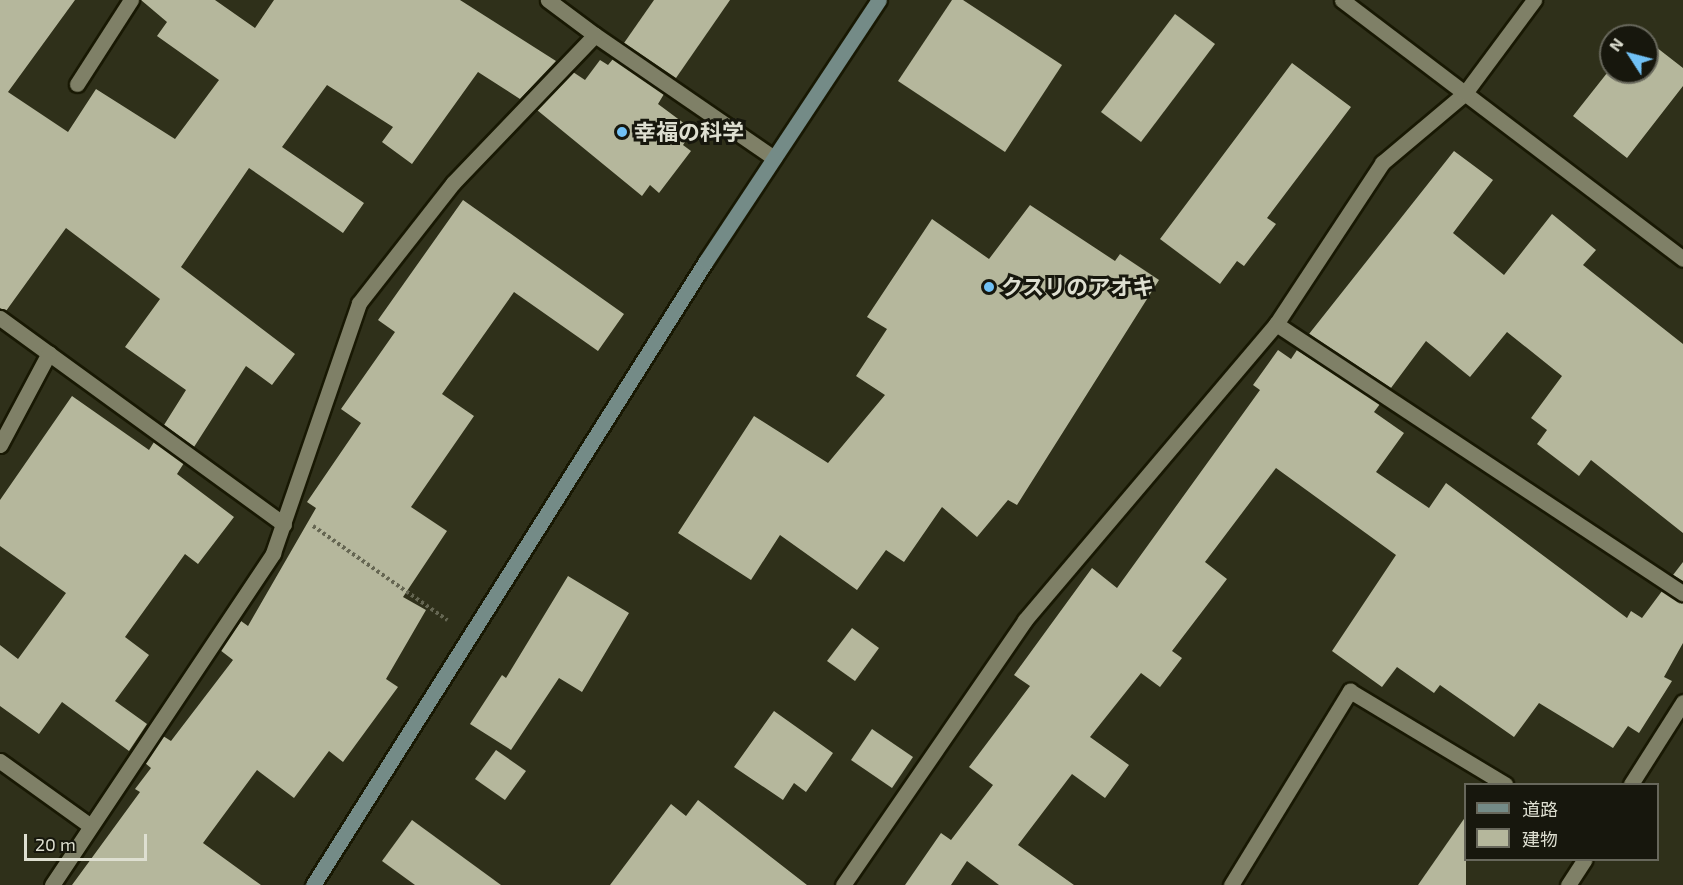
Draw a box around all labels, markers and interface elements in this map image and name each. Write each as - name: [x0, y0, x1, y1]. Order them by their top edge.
- north arrow: [1599, 24, 1659, 84]
- text: N: [1605, 34, 1627, 55]
- place label: 幸福の科学: [634, 119, 744, 145]
- marker: 幸福の科学: [615, 125, 629, 139]
- place label: クスリのアオキ: [1001, 274, 1155, 300]
- marker: クスリのアオキ: [982, 280, 996, 294]
- legend: [1464, 783, 1659, 861]
- text: 道路: [1522, 798, 1558, 820]
- scale bar: [27, 822, 150, 860]
- text: 建物: [1522, 828, 1558, 850]
- text: 20 m: [35, 833, 76, 855]

